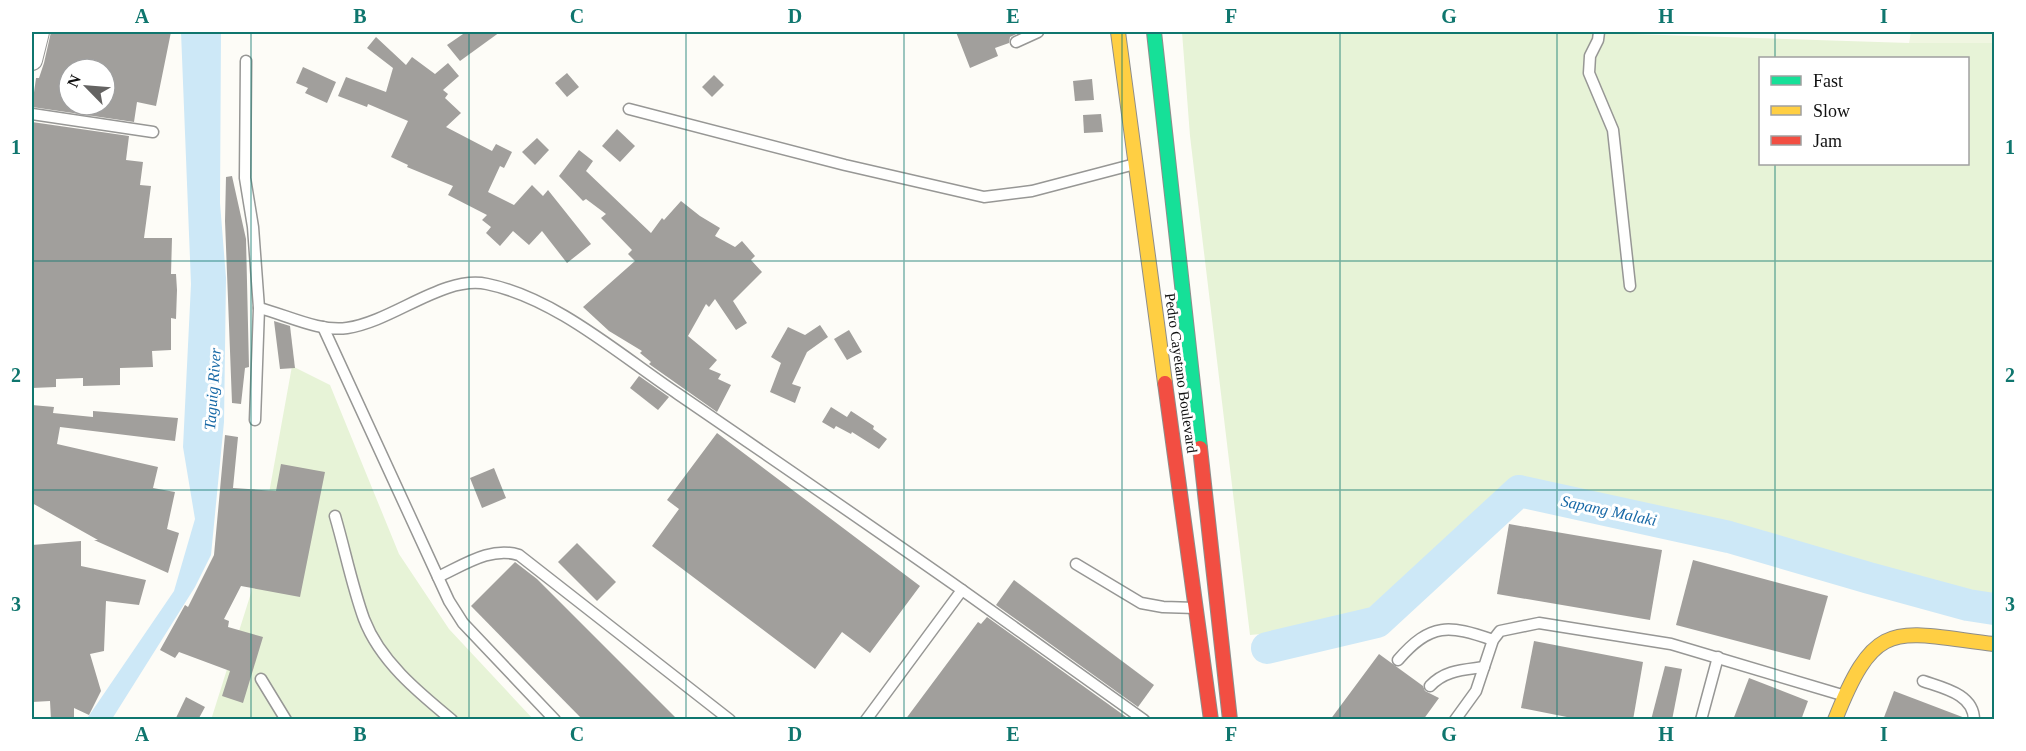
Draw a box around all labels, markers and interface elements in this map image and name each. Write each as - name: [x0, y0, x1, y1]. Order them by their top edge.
- text: A: [135, 5, 150, 27]
- text: B: [353, 5, 367, 27]
- text: C: [570, 5, 584, 27]
- text: D: [788, 5, 802, 27]
- text: E: [1006, 5, 1020, 27]
- text: F: [1225, 5, 1237, 27]
- text: G: [1441, 5, 1457, 27]
- text: H: [1658, 5, 1674, 27]
- text: I: [1880, 5, 1888, 27]
- north arrow: [57, 57, 117, 117]
- legend: [1759, 57, 1969, 165]
- text: Fast: [1813, 71, 1843, 91]
- text: N: [64, 72, 84, 90]
- text: Slow: [1813, 101, 1850, 121]
- text: Jam: [1813, 131, 1842, 151]
- text: 1: [11, 136, 21, 158]
- text: 1: [2005, 136, 2015, 158]
- street label: Pedro Cayetano Boulevard: [1162, 292, 1200, 455]
- water label: Taguig River: [201, 347, 225, 431]
- text: 2: [11, 364, 21, 386]
- text: 2: [2005, 364, 2015, 386]
- water label: Sapang Malaki: [1559, 492, 1658, 530]
- text: 3: [11, 593, 21, 615]
- text: 3: [2005, 593, 2015, 615]
- text: A: [135, 723, 150, 745]
- text: B: [353, 723, 367, 745]
- text: C: [570, 723, 584, 745]
- text: D: [788, 723, 802, 745]
- text: E: [1006, 723, 1020, 745]
- text: F: [1225, 723, 1237, 745]
- text: G: [1441, 723, 1457, 745]
- text: H: [1658, 723, 1674, 745]
- text: I: [1880, 723, 1888, 745]

